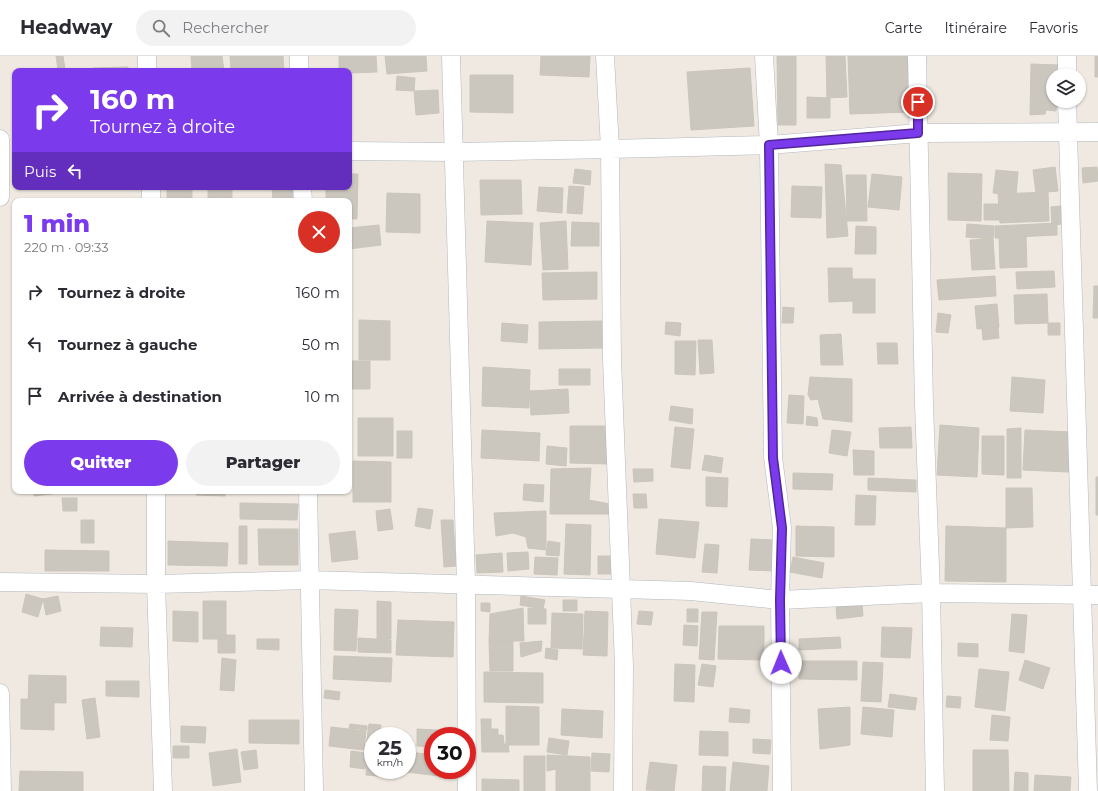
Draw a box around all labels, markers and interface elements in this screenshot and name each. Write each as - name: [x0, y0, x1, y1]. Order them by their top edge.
- search box: [136, 10, 416, 46]
- text: Headway: [20, 16, 112, 39]
- icon: search: [150, 17, 172, 39]
- text: Rechercher: [182, 18, 269, 37]
- text: Carte: [885, 19, 922, 37]
- text: Itinéraire: [944, 19, 1007, 37]
- text: Favoris: [1029, 19, 1078, 37]
- map controls: [1046, 68, 1086, 108]
- button: layers: [1046, 68, 1086, 108]
- text: 160 m: [90, 82, 175, 116]
- icon: right: [24, 84, 76, 136]
- pin: [901, 85, 935, 119]
- icon: arrive: [907, 91, 929, 113]
- text: Tournez à droite: [90, 116, 235, 138]
- icon: left: [64, 160, 86, 182]
- text: Puis: [24, 162, 56, 181]
- text: 1 min: [24, 209, 90, 238]
- button: close: [298, 211, 340, 253]
- text: 220 m · 09:33: [24, 239, 109, 255]
- icon: right: [24, 281, 46, 303]
- text: Tournez à droite: [58, 283, 186, 302]
- text: 160 m: [296, 283, 340, 302]
- icon: left: [24, 333, 46, 355]
- text: Tournez à gauche: [58, 335, 197, 354]
- text: 50 m: [302, 335, 340, 354]
- icon: arrive: [24, 385, 46, 407]
- text: Arrivée à destination: [58, 387, 222, 406]
- text: 10 m: [305, 387, 340, 406]
- button: Quitter: [24, 440, 178, 486]
- button: Partager: [186, 440, 340, 486]
- position arrow: [760, 642, 802, 684]
- speed limit sign: 30: [424, 727, 476, 779]
- text: 25: [378, 736, 402, 760]
- text: km/h: [377, 756, 403, 769]

